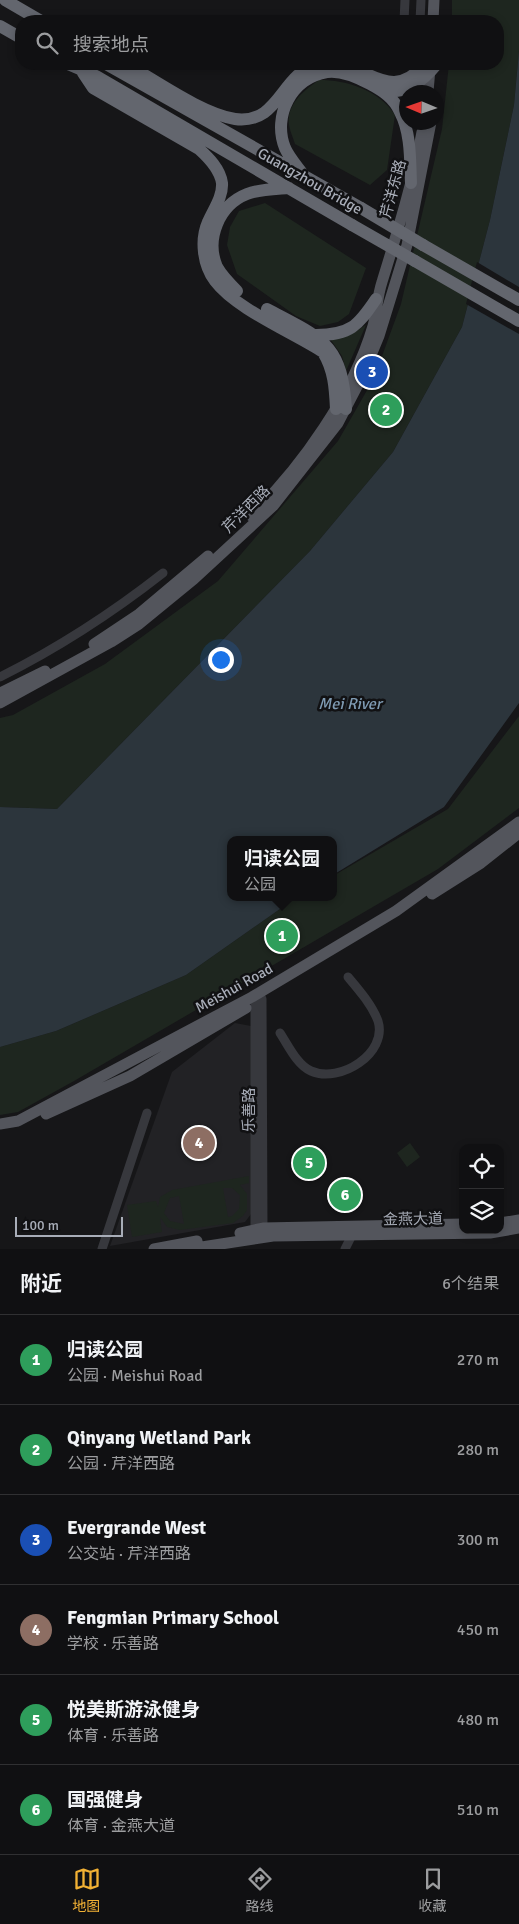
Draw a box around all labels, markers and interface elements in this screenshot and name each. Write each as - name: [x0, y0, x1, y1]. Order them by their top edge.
- search box: [15, 15, 504, 70]
- icon: search: [33, 29, 61, 57]
- text: 搜索地点: [73, 33, 149, 57]
- north arrow: [399, 85, 444, 130]
- street label: Guangzhou Bridge: [254, 144, 366, 218]
- street label: 芹洋东路: [377, 158, 409, 220]
- pin: 3: [356, 353, 388, 391]
- pin: 2: [370, 391, 402, 429]
- street label: 芹洋西路: [218, 481, 274, 537]
- your location: [208, 647, 234, 673]
- water label: Mei River: [318, 694, 384, 714]
- popup: [227, 836, 337, 901]
- text: 归读公园: [244, 847, 320, 871]
- text: 公园: [244, 875, 276, 895]
- pin: 1: [266, 917, 298, 955]
- street label: Meishui Road: [192, 959, 276, 1017]
- street label: 乐善路: [240, 1087, 258, 1133]
- pin: 4: [183, 1124, 215, 1162]
- pin: 5: [293, 1144, 325, 1182]
- map controls: [459, 1144, 504, 1234]
- button: locate: [459, 1144, 504, 1189]
- pin: 6: [329, 1176, 361, 1214]
- button: layers: [459, 1189, 504, 1234]
- street label: 金燕大道: [383, 1209, 443, 1229]
- scale bar: [15, 1214, 122, 1237]
- text: 100 m: [22, 1217, 59, 1234]
- text: 附近: [20, 1271, 62, 1297]
- text: 6个结果: [442, 1274, 499, 1294]
- text: 归读公园: [67, 1338, 143, 1362]
- text: 1: [32, 1350, 40, 1370]
- text: 270 m: [457, 1350, 499, 1370]
- text: 公园 · Meishui Road: [67, 1366, 203, 1386]
- text: Qinyang Wetland Park: [67, 1426, 251, 1450]
- text: 2: [32, 1440, 40, 1460]
- text: 280 m: [457, 1440, 499, 1460]
- text: 公园 · 芹洋西路: [67, 1454, 175, 1474]
- text: Evergrande West: [67, 1516, 206, 1540]
- text: 3: [32, 1530, 40, 1550]
- text: 300 m: [457, 1530, 499, 1550]
- text: 公交站 · 芹洋西路: [67, 1544, 191, 1564]
- text: Fengmian Primary School: [67, 1606, 279, 1630]
- text: 4: [32, 1620, 40, 1640]
- text: 450 m: [457, 1620, 499, 1640]
- text: 学校 · 乐善路: [67, 1634, 159, 1654]
- text: 悦美斯游泳健身: [67, 1698, 200, 1722]
- text: 5: [32, 1710, 40, 1730]
- text: 480 m: [457, 1710, 499, 1730]
- text: 体育 · 乐善路: [67, 1726, 159, 1746]
- text: 国强健身: [67, 1788, 143, 1812]
- text: 6: [32, 1800, 40, 1820]
- text: 510 m: [457, 1800, 499, 1820]
- text: 体育 · 金燕大道: [67, 1816, 175, 1836]
- tab: 地图: [73, 1865, 101, 1915]
- tab: 路线: [246, 1865, 274, 1915]
- tab: 收藏: [419, 1865, 447, 1915]

